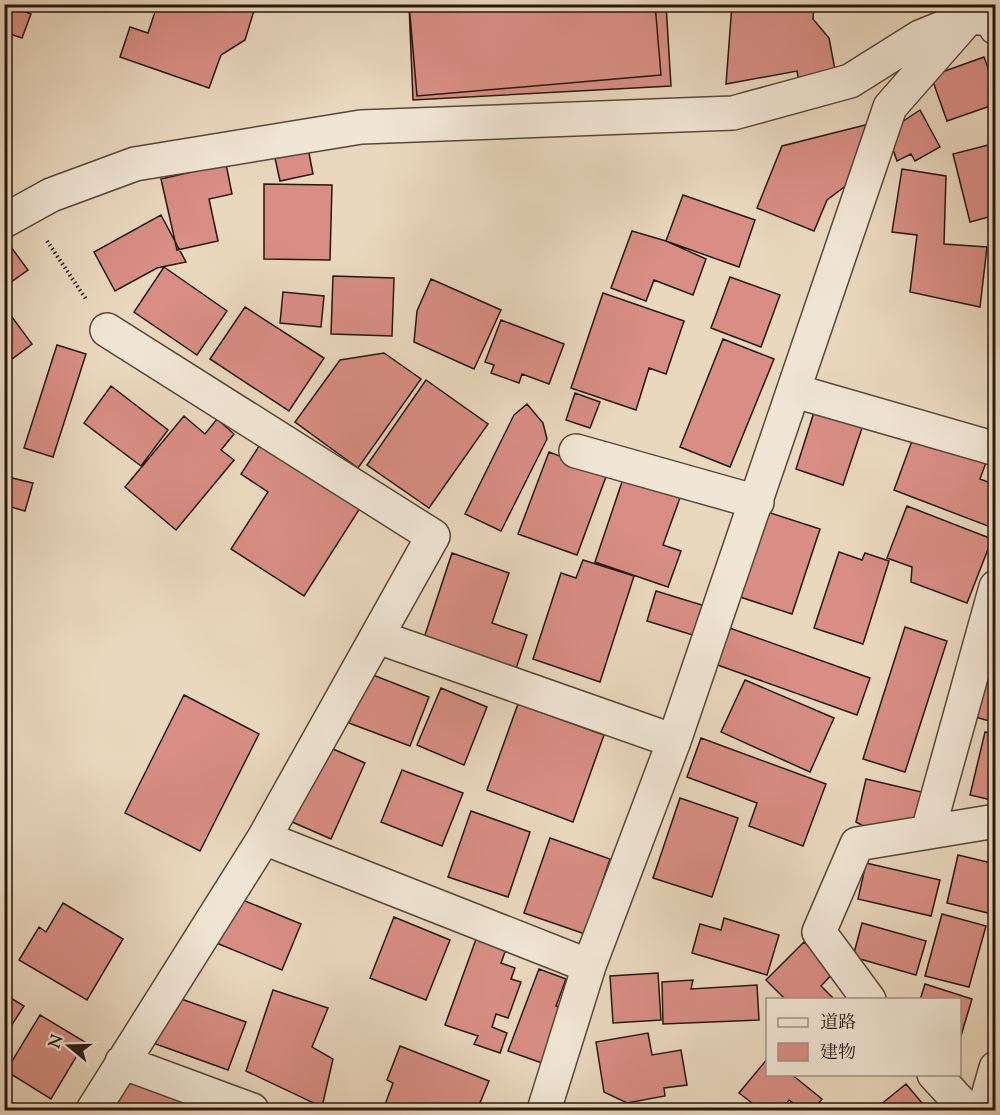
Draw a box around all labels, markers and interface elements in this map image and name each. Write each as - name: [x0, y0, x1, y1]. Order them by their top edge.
- legend: [766, 998, 961, 1076]
- text: 道路: [820, 1011, 856, 1037]
- north arrow: [39, 1016, 99, 1076]
- text: N: [44, 1032, 70, 1052]
- text: 建物: [820, 1041, 856, 1067]

